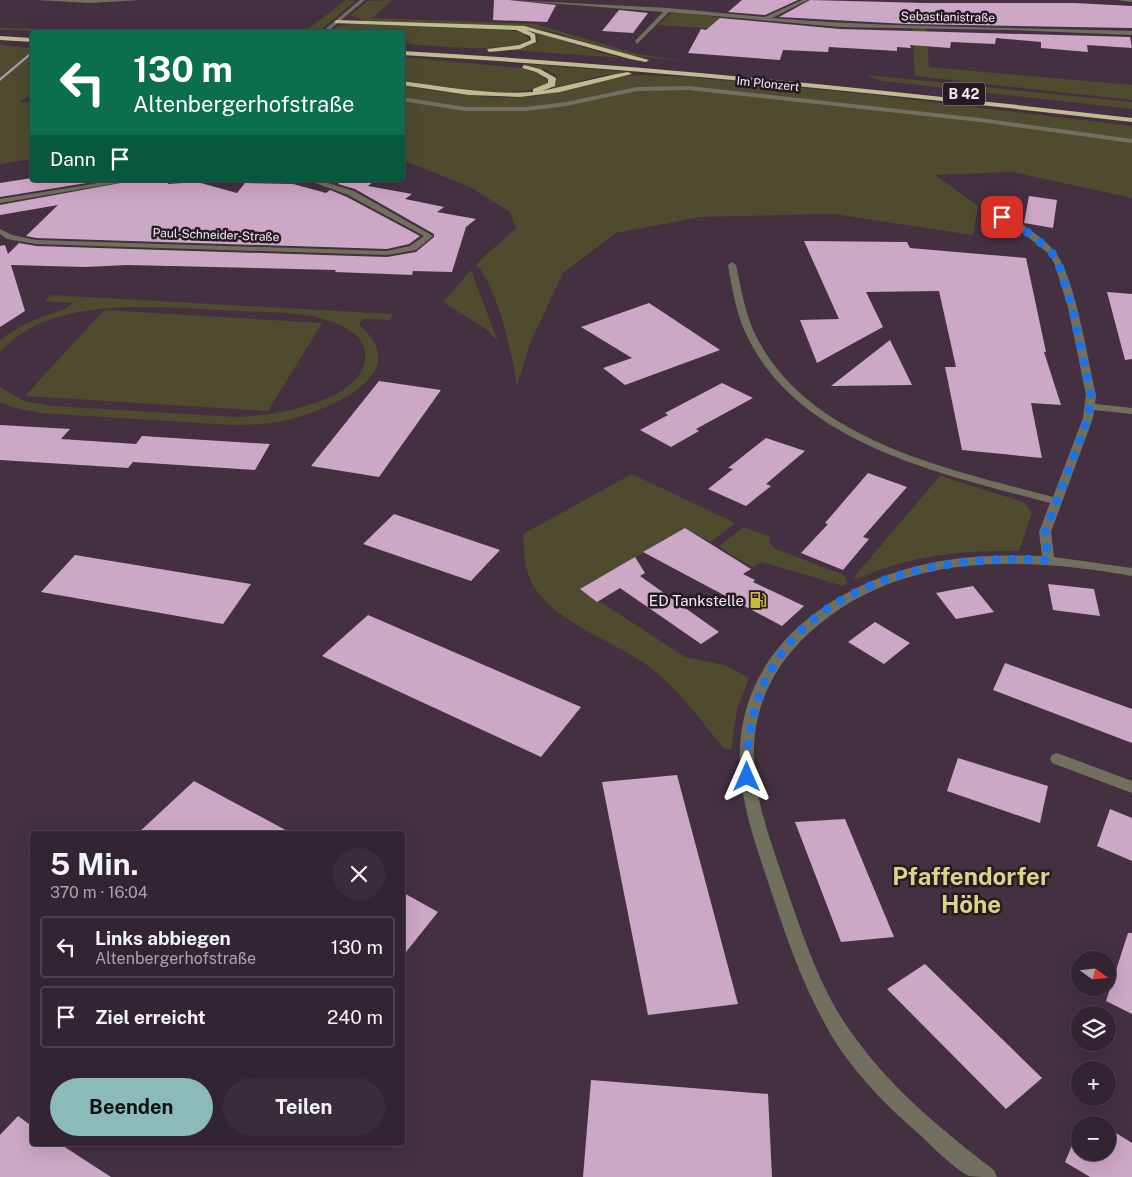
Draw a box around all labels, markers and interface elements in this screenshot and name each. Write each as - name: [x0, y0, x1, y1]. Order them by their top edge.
- street label: Sebastianistraße: [901, 9, 995, 25]
- text: 130 m: [133, 49, 233, 90]
- icon: left: [50, 50, 115, 115]
- street label: Im Plonzert: [736, 74, 800, 94]
- road number: B 42: [943, 82, 985, 106]
- text: Altenbergerhofstraße: [133, 91, 355, 117]
- icon: arrive: [106, 145, 134, 173]
- text: Dann: [50, 148, 96, 170]
- pin: [981, 196, 1023, 238]
- icon: arrive: [988, 203, 1016, 231]
- street label: Paul-Schneider-Straße: [152, 226, 280, 244]
- fuel station icon: ED Tankstelle: [748, 590, 768, 610]
- place label: ED Tankstelle: [649, 592, 744, 609]
- position arrow: [720, 750, 772, 802]
- text: 5 Min.: [50, 846, 139, 882]
- button: close: [333, 848, 385, 900]
- district label: Pfaffendorfer Höhe: [892, 862, 1050, 918]
- text: 370 m · 16:04: [50, 883, 148, 902]
- text: Links abbiegen: [95, 927, 231, 949]
- icon: left: [52, 933, 80, 961]
- text: 130 m: [331, 936, 383, 958]
- text: Altenbergerhofstraße: [95, 949, 256, 968]
- north arrow: [1071, 951, 1116, 996]
- map controls: [1071, 951, 1116, 1161]
- icon: arrive: [52, 1003, 80, 1031]
- text: Ziel erreicht: [95, 1006, 206, 1028]
- text: 240 m: [327, 1006, 383, 1028]
- button: layers: [1071, 1006, 1116, 1051]
- button: +: [1071, 1061, 1116, 1106]
- button: Beenden: [50, 1078, 213, 1136]
- button: Teilen: [223, 1078, 385, 1136]
- button: −: [1071, 1116, 1116, 1161]

